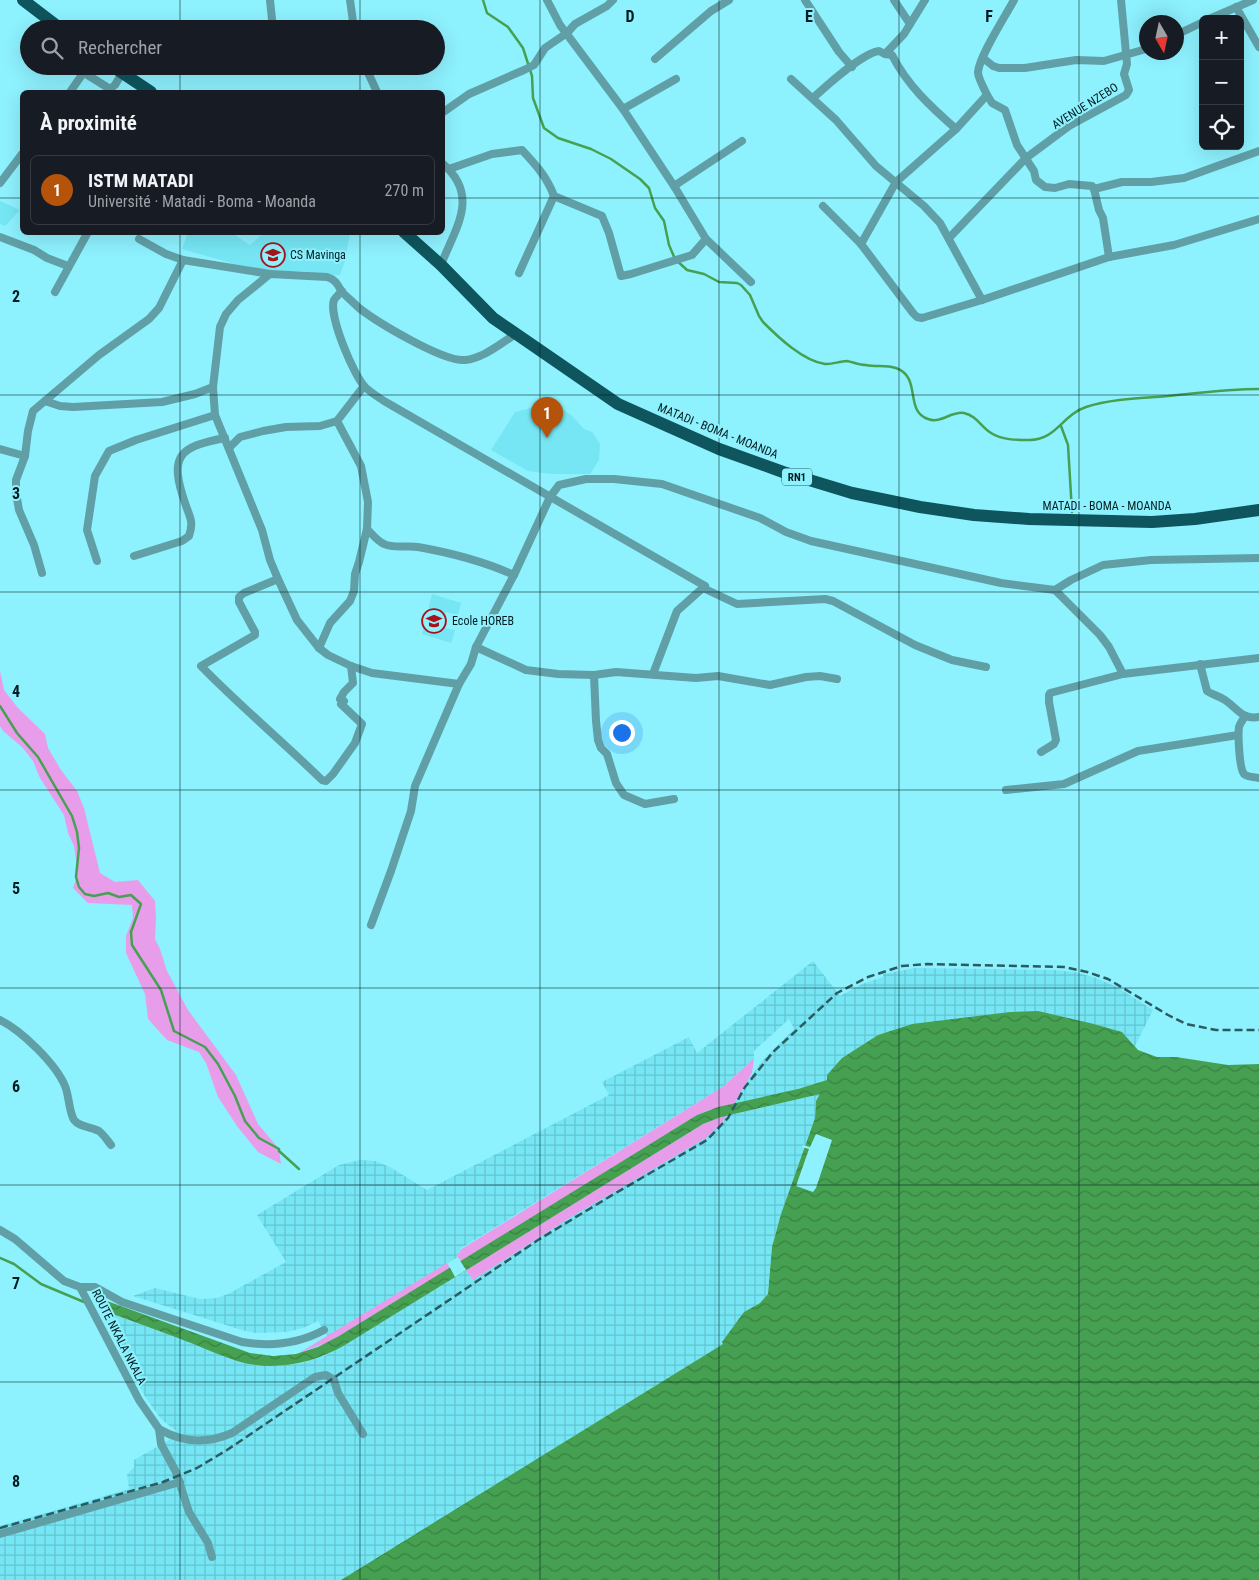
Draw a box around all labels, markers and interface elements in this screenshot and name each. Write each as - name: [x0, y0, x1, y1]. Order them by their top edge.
- text: D: [625, 7, 635, 26]
- text: E: [805, 7, 813, 26]
- text: F: [985, 7, 993, 26]
- north arrow: [1139, 15, 1184, 60]
- map controls: [1199, 15, 1244, 150]
- button: +: [1199, 15, 1244, 60]
- search box: [20, 20, 445, 75]
- icon: search: [38, 34, 66, 62]
- text: Rechercher: [78, 36, 162, 59]
- button: −: [1199, 60, 1244, 105]
- street label: AVENUE NZEBO: [1049, 80, 1121, 132]
- button: locate: [1199, 105, 1244, 150]
- text: À proximité: [40, 111, 137, 135]
- text: ISTM MATADI: [88, 169, 194, 192]
- text: 1: [53, 181, 61, 200]
- text: 270 m: [385, 181, 424, 200]
- text: Université · Matadi - Boma - Moanda: [88, 192, 316, 211]
- school or university icon: CS Mavinga: [260, 242, 286, 268]
- place label: CS Mavinga: [290, 248, 346, 262]
- text: 2: [12, 287, 20, 306]
- pin: 1: [531, 397, 563, 438]
- street label: MATADI - BOMA - MOANDA: [656, 400, 780, 462]
- road number: RN1: [782, 468, 812, 486]
- text: 3: [12, 484, 20, 503]
- street label: MATADI - BOMA - MOANDA: [1043, 499, 1172, 513]
- school or university icon: Ecole HOREB: [421, 608, 447, 634]
- place label: Ecole HOREB: [452, 614, 514, 628]
- text: 4: [12, 682, 20, 701]
- your location: [609, 720, 635, 746]
- text: 5: [12, 879, 20, 898]
- text: 6: [12, 1077, 20, 1096]
- text: 7: [12, 1274, 20, 1293]
- street label: ROUTE NKALA NKALA: [89, 1287, 149, 1387]
- text: 8: [12, 1472, 20, 1491]

